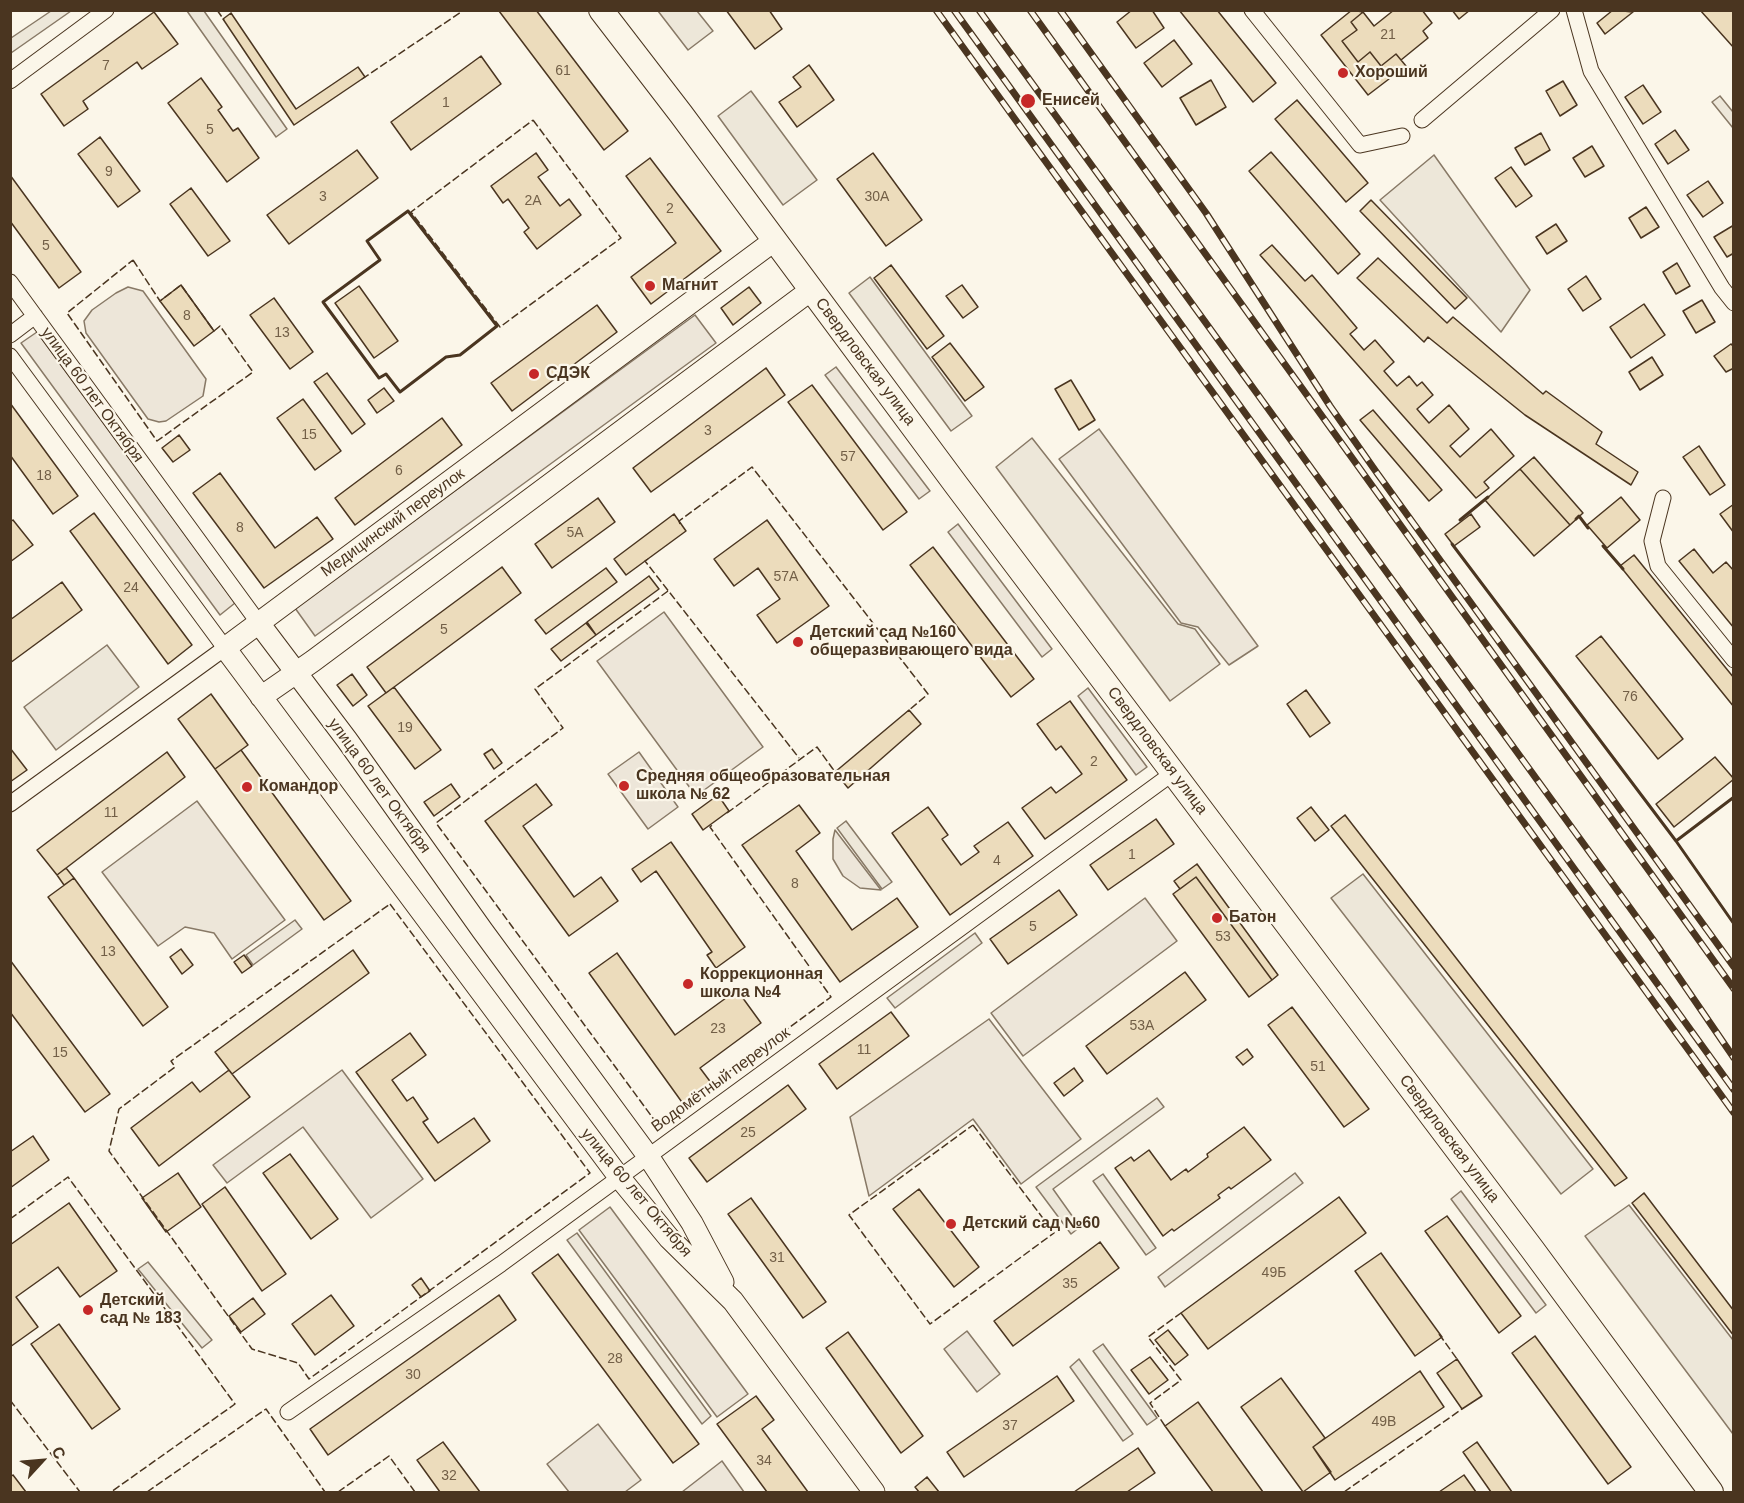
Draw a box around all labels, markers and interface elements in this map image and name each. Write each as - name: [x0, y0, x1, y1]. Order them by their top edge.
- house number: 21: [1380, 27, 1396, 43]
- house number: 7: [102, 58, 110, 74]
- house number: 61: [555, 63, 571, 79]
- place label: Хороший: [1355, 63, 1428, 83]
- marker: Хороший: [1336, 66, 1350, 80]
- place label: Енисей: [1042, 91, 1100, 111]
- marker: Енисей: [1019, 92, 1037, 110]
- house number: 1: [442, 95, 450, 111]
- house number: 5: [206, 122, 214, 138]
- house number: 9: [105, 164, 113, 180]
- house number: 3: [319, 189, 327, 205]
- house number: 30А: [865, 189, 889, 205]
- house number: 2А: [524, 193, 542, 209]
- house number: 2: [666, 201, 674, 217]
- house number: 5: [42, 238, 50, 254]
- place label: Магнит: [662, 276, 718, 296]
- marker: Магнит: [643, 279, 657, 293]
- street label: Свердловская улица: [811, 294, 919, 430]
- house number: 8: [183, 308, 191, 324]
- street label: улица 60 лет Октября: [37, 324, 147, 466]
- house number: 13: [274, 325, 290, 341]
- place label: СДЭК: [546, 364, 590, 384]
- marker: СДЭК: [527, 367, 541, 381]
- house number: 3: [704, 423, 712, 439]
- house number: 15: [301, 427, 317, 443]
- house number: 57: [840, 449, 856, 465]
- house number: 6: [395, 463, 403, 479]
- street label: Медицинский переулок: [317, 464, 469, 582]
- house number: 18: [36, 468, 52, 484]
- house number: 8: [236, 520, 244, 536]
- house number: 5А: [566, 525, 584, 541]
- house number: 57А: [774, 569, 798, 585]
- house number: 24: [123, 580, 139, 596]
- house number: 5: [440, 622, 448, 638]
- place label: Детский сад №160 общеразвивающего вида: [810, 623, 1013, 661]
- marker: Детский сад №160 общеразвивающего вида: [791, 635, 805, 649]
- street label: Свердловская улица: [1103, 683, 1211, 819]
- house number: 76: [1622, 689, 1638, 705]
- street label: улица 60 лет Октября: [324, 715, 434, 857]
- house number: 19: [397, 720, 413, 736]
- house number: 2: [1090, 754, 1098, 770]
- place label: Средняя общеобразовательная школа № 62: [636, 767, 890, 805]
- place label: Командор: [259, 777, 338, 797]
- marker: Средняя общеобразовательная школа № 62: [617, 779, 631, 793]
- marker: Командор: [240, 780, 254, 794]
- house number: 11: [104, 805, 118, 821]
- house number: 1: [1128, 847, 1136, 863]
- house number: 4: [993, 853, 1001, 869]
- house number: 8: [791, 876, 799, 892]
- place label: Батон: [1229, 908, 1276, 928]
- marker: Батон: [1210, 911, 1224, 925]
- house number: 5: [1029, 919, 1037, 935]
- house number: 53: [1215, 929, 1231, 945]
- house number: 13: [100, 944, 116, 960]
- place label: Коррекционная школа №4: [700, 965, 823, 1003]
- marker: Коррекционная школа №4: [681, 977, 695, 991]
- house number: 53А: [1130, 1018, 1154, 1034]
- house number: 23: [710, 1021, 726, 1037]
- street label: Водомётный переулок: [648, 1023, 794, 1137]
- house number: 11: [857, 1042, 871, 1058]
- house number: 15: [52, 1045, 68, 1061]
- house number: 51: [1310, 1059, 1326, 1075]
- street label: Свердловская улица: [1395, 1071, 1503, 1207]
- street label: улица 60 лет Октября: [576, 1125, 696, 1261]
- house number: 25: [740, 1125, 756, 1141]
- place label: Детский сад №60: [963, 1214, 1100, 1234]
- marker: Детский сад №60: [944, 1217, 958, 1231]
- house number: 31: [769, 1250, 785, 1266]
- house number: 49Б: [1262, 1265, 1286, 1281]
- house number: 35: [1062, 1276, 1078, 1292]
- place label: Детский сад № 183: [100, 1291, 182, 1329]
- marker: Детский сад № 183: [81, 1303, 95, 1317]
- house number: 28: [607, 1351, 623, 1367]
- house number: 30: [405, 1367, 421, 1383]
- house number: 49В: [1372, 1414, 1396, 1430]
- house number: 37: [1002, 1418, 1018, 1434]
- north arrow: [12, 1431, 72, 1491]
- text: С: [48, 1444, 69, 1462]
- house number: 34: [756, 1453, 772, 1469]
- house number: 32: [441, 1468, 457, 1484]

